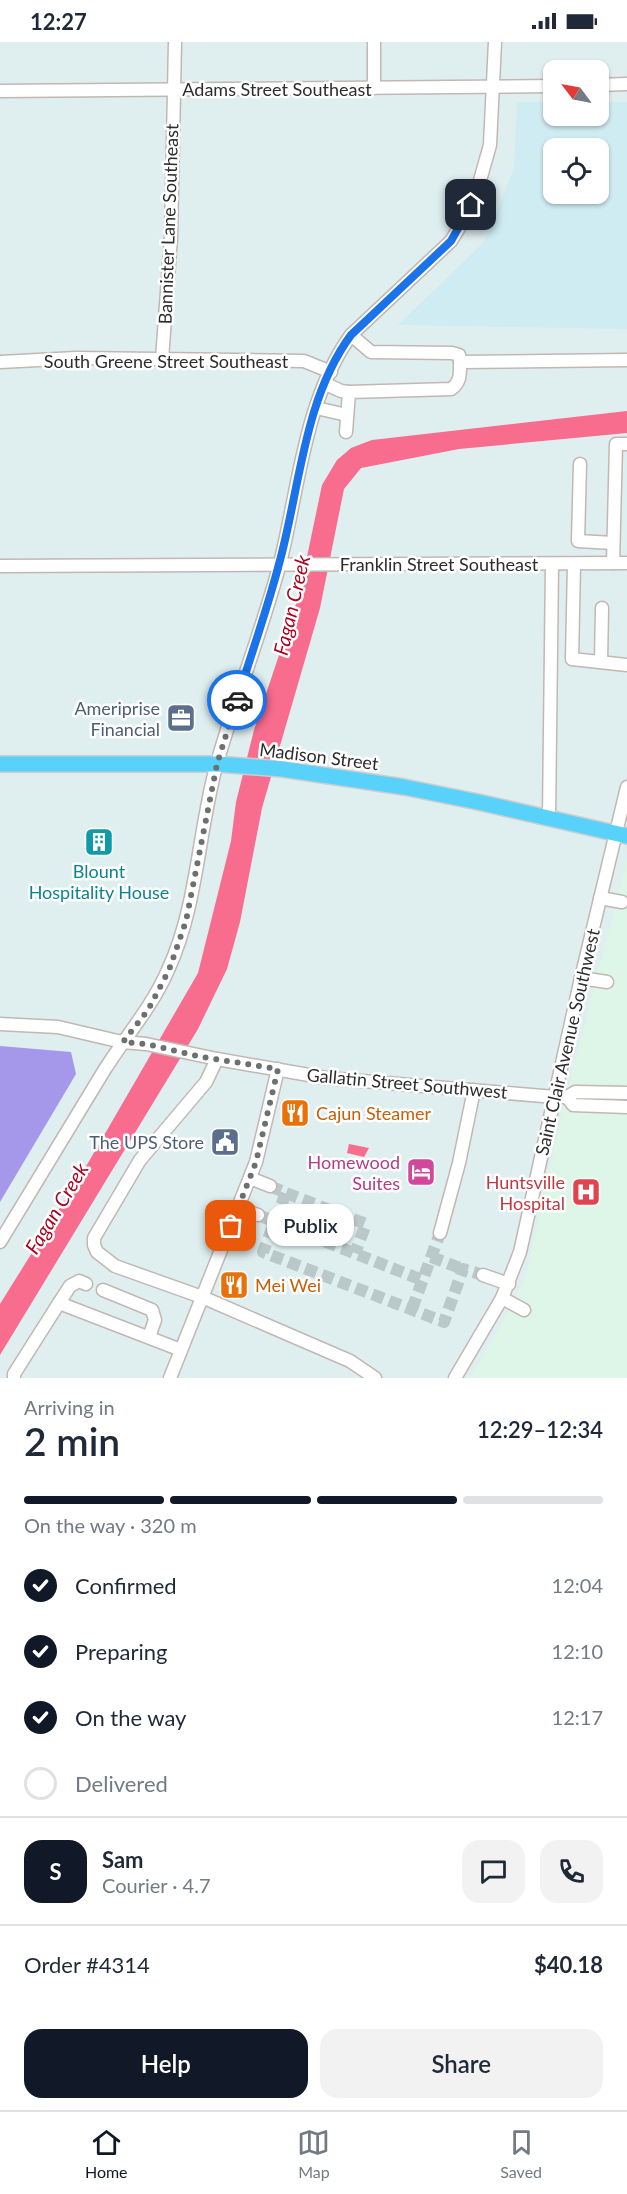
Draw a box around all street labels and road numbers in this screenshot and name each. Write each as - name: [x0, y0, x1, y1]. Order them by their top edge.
- street label: Adams Street Southeast: [182, 78, 372, 100]
- street label: Bannister Lane Southeast: [154, 123, 183, 325]
- street label: South Greene Street Southeast: [44, 350, 289, 372]
- street label: Franklin Street Southeast: [340, 553, 539, 575]
- street label: Madison Street: [258, 738, 380, 774]
- street label: Saint Clair Avenue Southwest: [530, 926, 604, 1157]
- street label: Gallatin Street Southwest: [306, 1063, 509, 1103]

